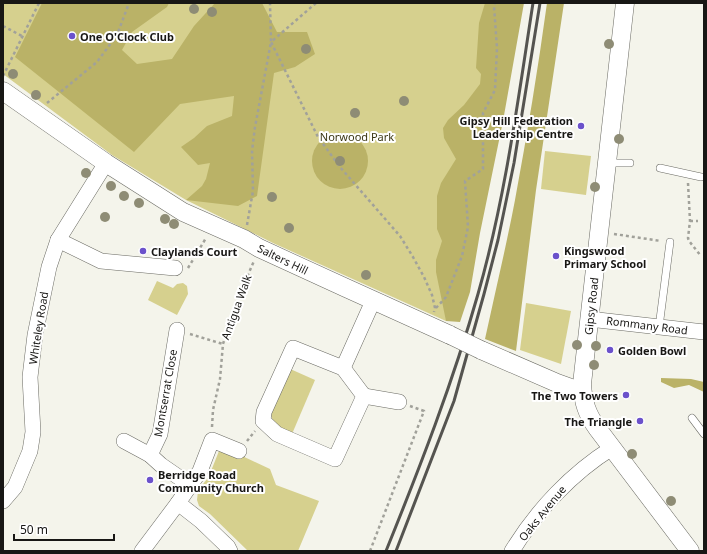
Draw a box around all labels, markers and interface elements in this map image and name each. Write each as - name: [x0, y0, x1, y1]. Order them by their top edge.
- place label: One O'Clock Club: [80, 29, 174, 44]
- marker: One O'Clock Club: [67, 31, 77, 41]
- place label: Gipsy Hill Federation Leadership Centre: [460, 113, 573, 141]
- marker: Gipsy Hill Federation Leadership Centre: [576, 121, 586, 131]
- park label: Norwood Park: [320, 129, 394, 144]
- street label: Salters Hill: [255, 240, 311, 278]
- place label: Kingswood Primary School: [564, 243, 646, 271]
- place label: Claylands Court: [151, 244, 238, 259]
- marker: Claylands Court: [138, 246, 148, 256]
- marker: Kingswood Primary School: [551, 251, 561, 261]
- street label: Antigua Walk: [217, 272, 255, 342]
- street label: Gipsy Road: [581, 276, 601, 336]
- street label: Whiteley Road: [25, 290, 51, 366]
- street label: Rommany Road: [605, 313, 689, 337]
- place label: Golden Bowl: [618, 343, 686, 358]
- marker: Golden Bowl: [605, 345, 615, 355]
- street label: Montserrat Close: [150, 348, 180, 438]
- place label: The Two Towers: [531, 388, 618, 403]
- marker: The Two Towers: [621, 390, 631, 400]
- place label: The Triangle: [565, 414, 632, 429]
- marker: The Triangle: [635, 416, 645, 426]
- place label: Berridge Road Community Church: [158, 467, 264, 495]
- marker: Berridge Road Community Church: [145, 475, 155, 485]
- street label: Oaks Avenue: [515, 482, 569, 544]
- scale bar: [14, 516, 114, 542]
- text: 50 m: [20, 521, 48, 538]

